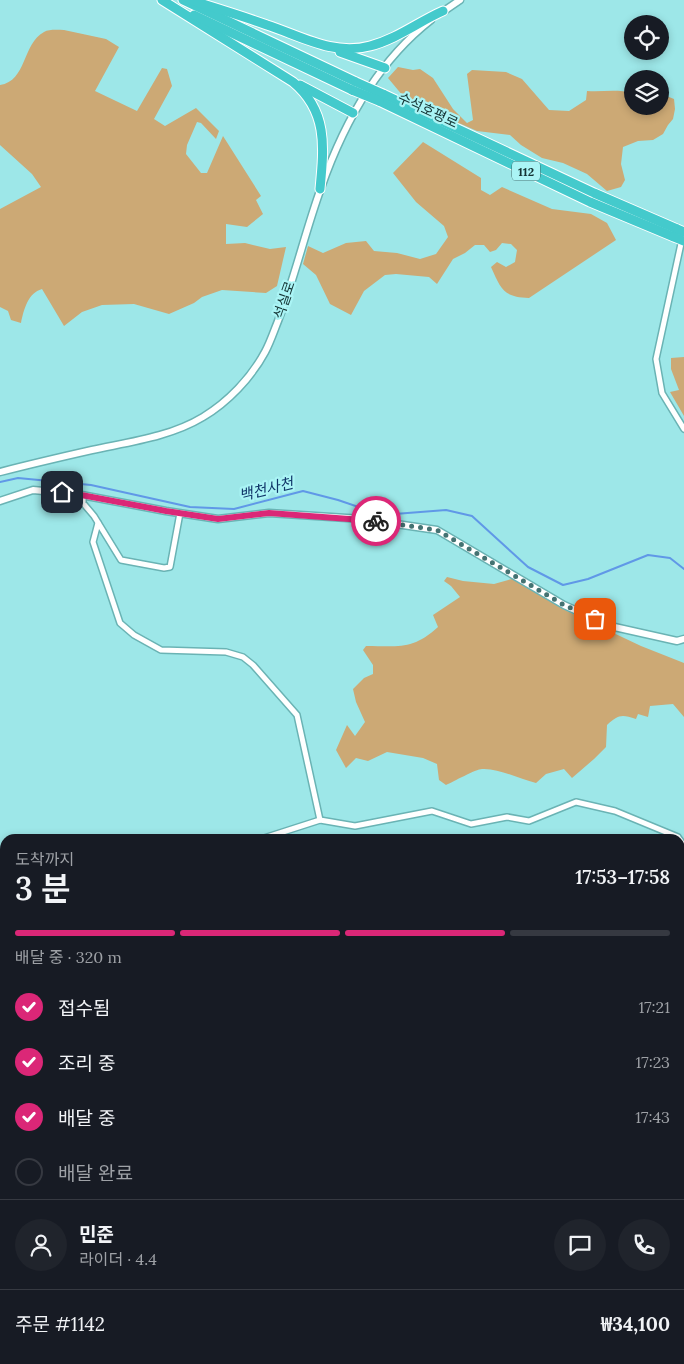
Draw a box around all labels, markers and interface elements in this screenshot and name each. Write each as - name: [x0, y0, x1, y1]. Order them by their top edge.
- map controls: [624, 15, 669, 115]
- button: locate: [624, 15, 669, 60]
- button: layers: [624, 70, 669, 115]
- street label: 수석호평로: [395, 88, 461, 132]
- road number: 112: [512, 162, 540, 180]
- street label: 석실로: [269, 279, 299, 321]
- pin: [41, 471, 83, 513]
- water label: 백천사천: [237, 473, 297, 505]
- icon: home: [48, 478, 76, 506]
- courier: [351, 496, 401, 546]
- icon: bike: [362, 507, 390, 535]
- pin: [574, 598, 616, 640]
- icon: bag: [581, 605, 609, 633]
- text: 도착까지: [15, 849, 74, 869]
- text: 17:53–17:58: [575, 865, 670, 889]
- text: 3 분: [15, 868, 71, 909]
- text: 배달 중 · 320 m: [15, 947, 122, 967]
- icon: check: [15, 993, 43, 1021]
- text: 접수됨: [58, 996, 110, 1020]
- text: 17:21: [638, 997, 670, 1017]
- icon: check: [15, 1048, 43, 1076]
- text: 조리 중: [58, 1051, 115, 1075]
- text: 17:23: [636, 1052, 670, 1072]
- icon: check: [15, 1103, 43, 1131]
- text: 배달 중: [58, 1106, 115, 1130]
- text: 17:43: [635, 1107, 670, 1127]
- text: 배달 완료: [58, 1161, 133, 1185]
- button: person: [15, 1219, 67, 1271]
- button: chat: [554, 1219, 606, 1271]
- button: phone: [618, 1219, 670, 1271]
- text: 민준: [79, 1222, 114, 1246]
- text: 라이더 · 4.4: [79, 1249, 157, 1269]
- text: 주문 #1142: [15, 1312, 105, 1336]
- text: ₩34,100: [601, 1312, 670, 1336]

